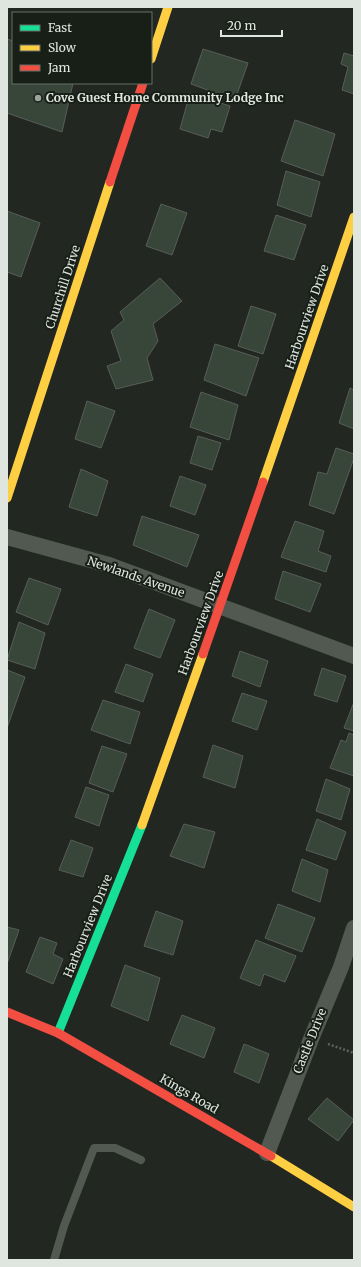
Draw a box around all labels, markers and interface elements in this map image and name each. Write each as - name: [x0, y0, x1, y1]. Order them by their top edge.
- legend: [12, 12, 152, 84]
- scale bar: [221, 12, 282, 38]
- text: 20 m: [227, 18, 256, 33]
- text: Fast: [48, 20, 72, 35]
- text: Slow: [48, 40, 77, 55]
- text: Jam: [47, 60, 71, 75]
- place label: Cove Guest Home Community Lodge Inc: [46, 90, 284, 105]
- marker: Cove Guest Home Community Lodge Inc: [33, 93, 43, 103]
- street label: Churchill Drive: [42, 243, 83, 331]
- street label: Harbourview Drive: [282, 262, 332, 371]
- street label: Newlands Avenue: [86, 553, 187, 600]
- street label: Harbourview Drive: [175, 569, 226, 677]
- street label: Harbourview Drive: [60, 872, 115, 980]
- street label: Castle Drive: [290, 1006, 329, 1076]
- street label: Kings Road: [157, 1071, 221, 1116]

